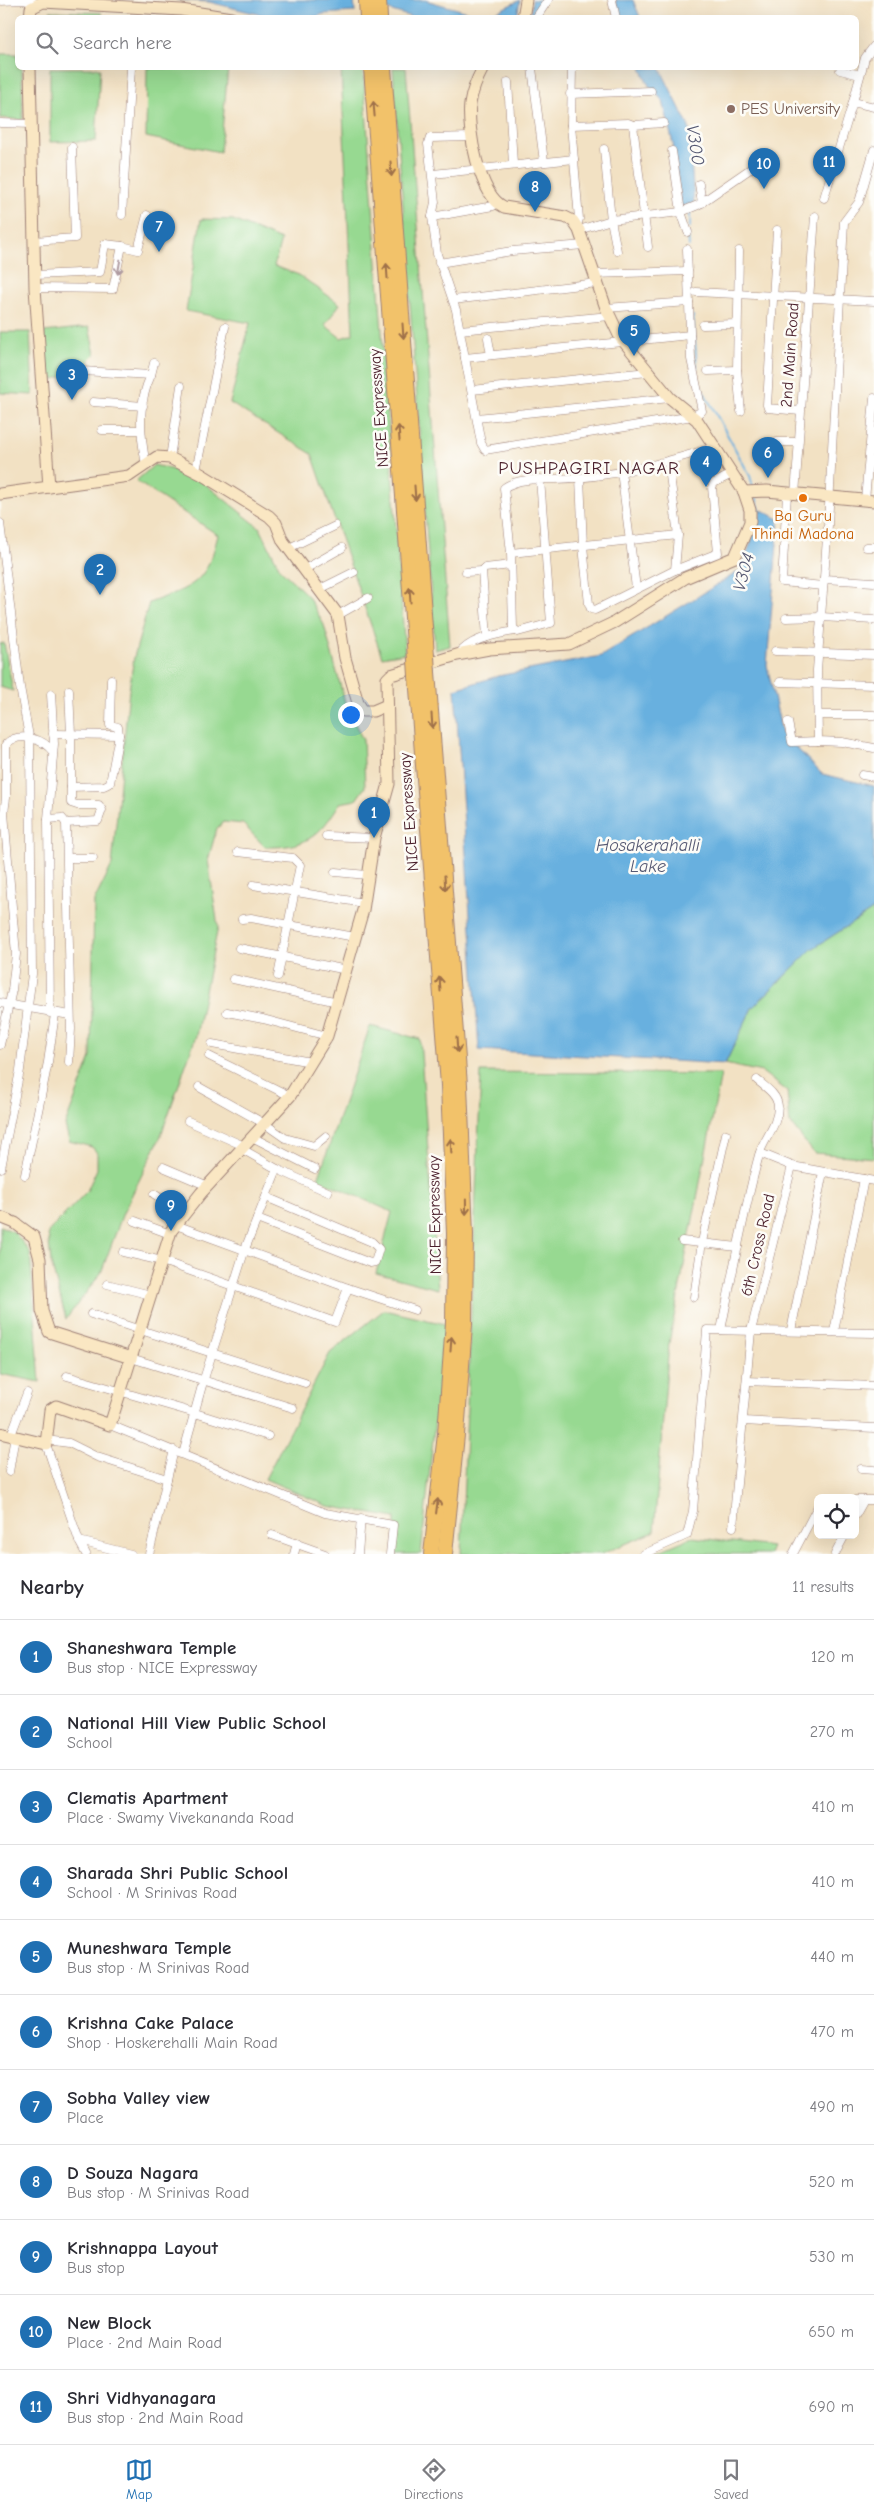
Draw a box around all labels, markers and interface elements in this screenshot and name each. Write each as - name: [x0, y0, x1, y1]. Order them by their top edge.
- search box: [15, 15, 859, 70]
- icon: search: [33, 29, 61, 57]
- text: Search here: [73, 32, 172, 54]
- place label: PES University: [741, 100, 841, 118]
- one-way arrow: [369, 101, 379, 117]
- marker: PES University: [725, 103, 737, 115]
- water label: V300: [681, 123, 709, 167]
- pin: 11: [813, 146, 845, 187]
- pin: 10: [748, 148, 780, 189]
- one-way arrow: [386, 160, 395, 176]
- pin: 8: [519, 171, 551, 212]
- pin: 7: [143, 211, 175, 252]
- one-way arrow: [113, 259, 123, 275]
- one-way arrow: [382, 263, 391, 279]
- street label: 2nd Main Road: [777, 302, 803, 408]
- pin: 5: [618, 315, 650, 356]
- one-way arrow: [399, 322, 408, 338]
- street label: NICE Expressway: [366, 347, 392, 468]
- pin: 3: [56, 359, 88, 400]
- one-way arrow: [394, 425, 403, 441]
- pin: 6: [752, 437, 784, 478]
- pin: 4: [690, 446, 722, 487]
- district label: PUSHPAGIRI NAGAR: [498, 458, 680, 479]
- one-way arrow: [410, 484, 420, 500]
- marker: Ba Guru Thindi Madona: [797, 492, 809, 504]
- place label: Ba Guru Thindi Madona: [752, 507, 854, 543]
- water label: V304: [729, 550, 759, 593]
- pin: 2: [84, 554, 116, 595]
- one-way arrow: [406, 587, 415, 603]
- your location: [338, 702, 364, 728]
- one-way arrow: [427, 713, 437, 729]
- street label: NICE Expressway: [396, 751, 422, 872]
- pin: 1: [358, 797, 390, 838]
- water label: Hosakerahalli Lake: [596, 835, 701, 877]
- one-way arrow: [440, 875, 449, 891]
- one-way arrow: [435, 977, 445, 993]
- one-way arrow: [453, 1037, 462, 1053]
- one-way arrow: [446, 1139, 455, 1155]
- street label: NICE Expressway: [425, 1155, 445, 1275]
- pin: 9: [155, 1190, 187, 1231]
- street label: 6th Cross Road: [737, 1192, 779, 1298]
- one-way arrow: [461, 1199, 470, 1215]
- one-way arrow: [447, 1336, 456, 1352]
- map controls: [814, 1494, 859, 1539]
- button: locate: [814, 1494, 859, 1539]
- one-way arrow: [432, 1498, 442, 1514]
- text: Nearby: [20, 1575, 84, 1599]
- text: 11 results: [792, 1578, 854, 1596]
- text: Shaneshwara Temple: [67, 1637, 236, 1659]
- text: 1: [33, 1648, 39, 1666]
- text: 120 m: [811, 1648, 854, 1666]
- text: Bus stop · NICE Expressway: [67, 1659, 257, 1677]
- text: National Hill View Public School: [67, 1712, 326, 1734]
- text: 2: [32, 1723, 40, 1741]
- text: 270 m: [810, 1723, 854, 1741]
- text: School: [67, 1734, 113, 1752]
- text: Clematis Apartment: [67, 1787, 228, 1809]
- text: 3: [32, 1798, 40, 1816]
- text: 410 m: [812, 1798, 854, 1816]
- text: Place · Swamy Vivekananda Road: [67, 1809, 294, 1827]
- text: Sharada Shri Public School: [67, 1862, 288, 1884]
- text: 4: [32, 1873, 40, 1891]
- text: 410 m: [812, 1873, 854, 1891]
- text: School · M Srinivas Road: [67, 1884, 237, 1902]
- text: Muneshwara Temple: [67, 1937, 231, 1959]
- text: 5: [32, 1948, 40, 1966]
- text: 440 m: [810, 1948, 854, 1966]
- text: Bus stop · M Srinivas Road: [67, 1959, 250, 1977]
- text: Krishna Cake Palace: [67, 2012, 234, 2034]
- text: 6: [32, 2023, 40, 2041]
- text: 470 m: [810, 2023, 854, 2041]
- text: Shop · Hoskerehalli Main Road: [67, 2034, 278, 2052]
- text: Sobha Valley view: [67, 2087, 210, 2109]
- text: 7: [32, 2098, 40, 2116]
- text: 490 m: [809, 2098, 854, 2116]
- text: Place: [67, 2109, 103, 2127]
- text: D Souza Nagara: [67, 2162, 199, 2184]
- text: 8: [32, 2173, 40, 2191]
- text: 520 m: [809, 2173, 854, 2191]
- text: Bus stop · M Srinivas Road: [67, 2184, 250, 2202]
- text: Krishnappa Layout: [67, 2237, 218, 2259]
- text: 9: [32, 2248, 40, 2266]
- text: 530 m: [809, 2248, 854, 2266]
- text: Bus stop: [67, 2259, 125, 2277]
- text: New Block: [67, 2312, 151, 2334]
- text: 10: [28, 2323, 44, 2341]
- text: 650 m: [808, 2323, 854, 2341]
- text: Place · 2nd Main Road: [67, 2334, 222, 2352]
- text: Shri Vidhyanagara: [67, 2387, 216, 2409]
- text: 11: [30, 2398, 42, 2416]
- text: 690 m: [809, 2398, 854, 2416]
- text: Bus stop · 2nd Main Road: [67, 2409, 243, 2427]
- tab: Map: [125, 2456, 153, 2503]
- tab: Directions: [404, 2456, 463, 2503]
- tab: Saved: [714, 2456, 749, 2503]

